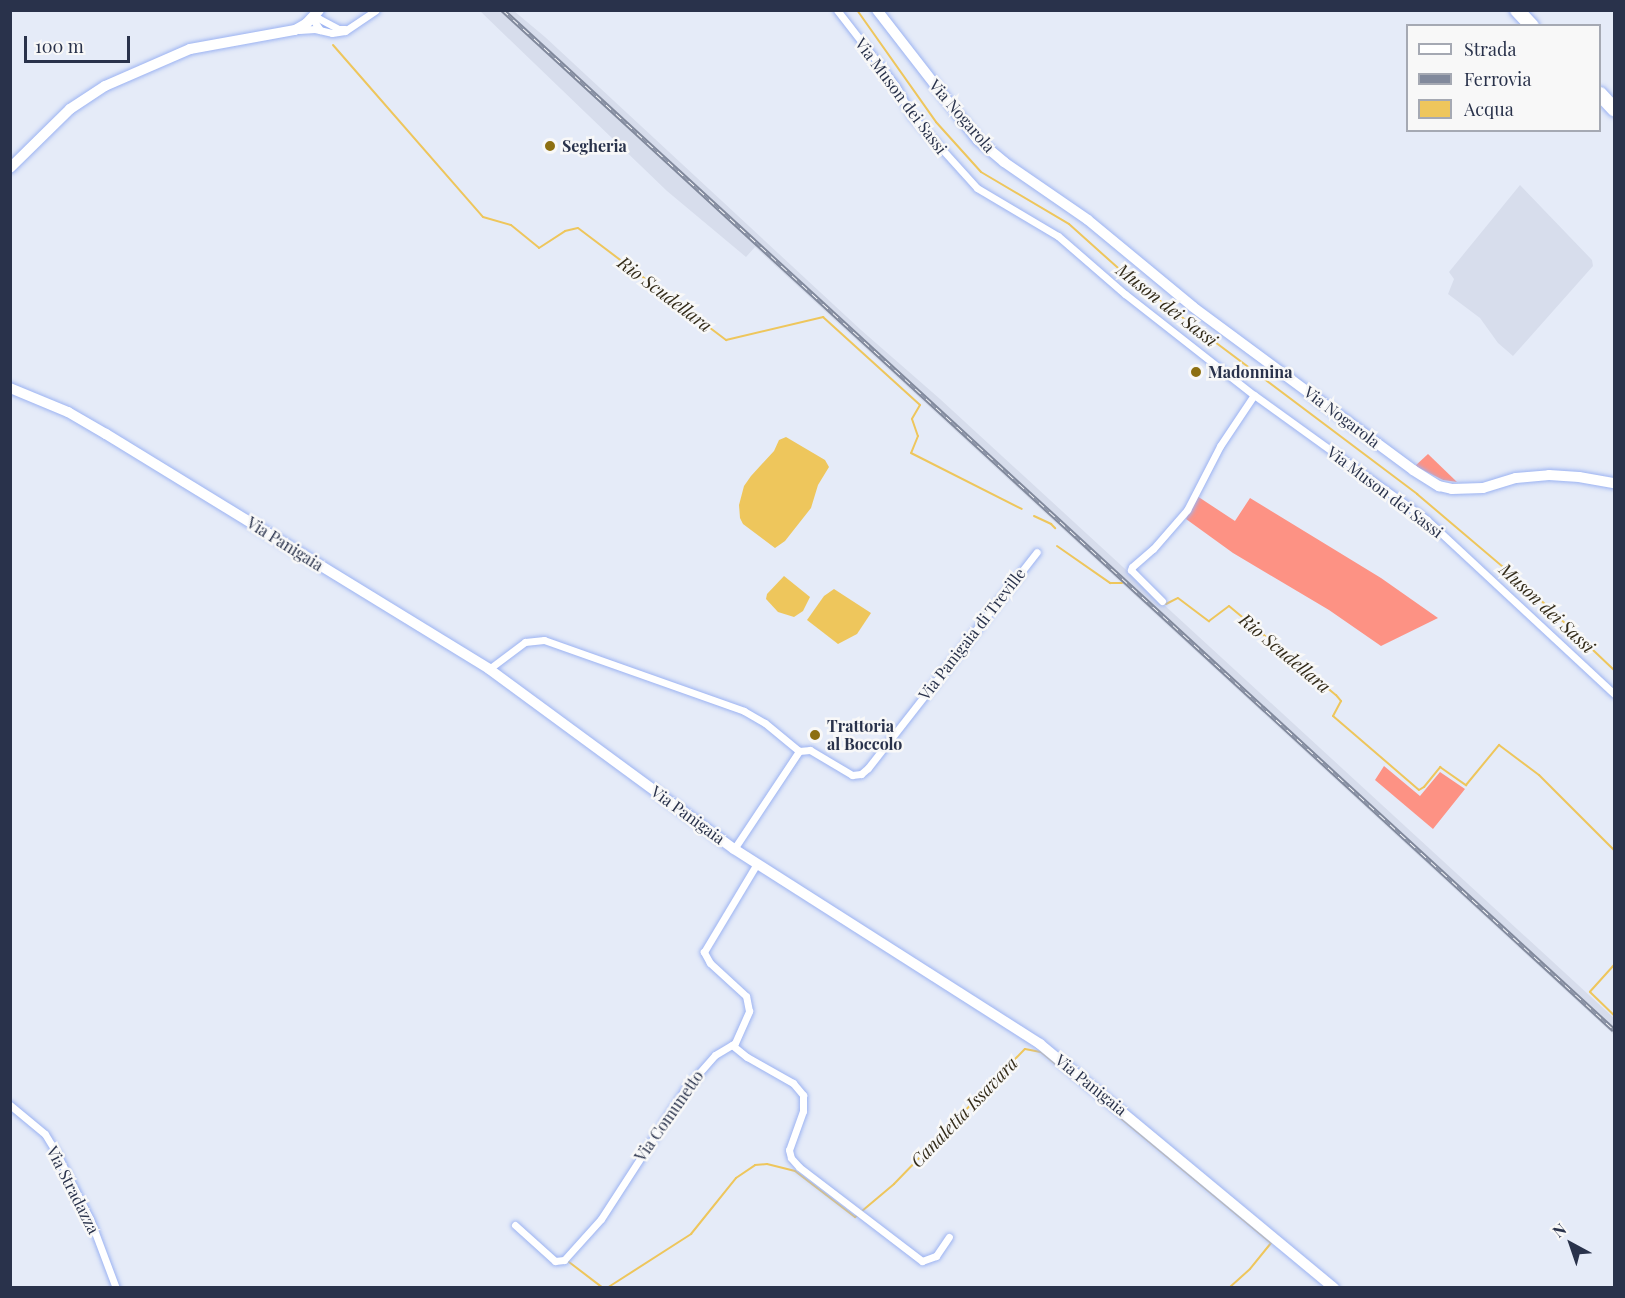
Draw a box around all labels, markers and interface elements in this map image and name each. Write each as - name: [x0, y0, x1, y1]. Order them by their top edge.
- scale bar: [27, 24, 134, 62]
- legend: [1406, 24, 1601, 132]
- text: 100 m: [35, 34, 84, 58]
- street label: Via Muson dei Sassi: [851, 34, 951, 158]
- text: Strada: [1464, 37, 1517, 61]
- text: Ferrovia: [1464, 67, 1531, 91]
- street label: Via Nogarola: [925, 76, 999, 156]
- text: Acqua: [1464, 97, 1514, 121]
- place label: Segheria: [562, 136, 627, 156]
- marker: Segheria: [543, 139, 557, 153]
- water label: Rio Scudellara: [614, 252, 716, 336]
- water label: Muson dei Sassi: [1112, 259, 1222, 351]
- place label: Madonnina: [1208, 362, 1292, 382]
- marker: Madonnina: [1189, 365, 1203, 379]
- street label: Via Nogarola: [1300, 382, 1384, 452]
- street label: Via Muson dei Sassi: [1323, 442, 1447, 542]
- street label: Via Panigaia: [243, 513, 327, 575]
- water label: Muson dei Sassi: [1495, 558, 1599, 658]
- street label: Via Panigaia di Treville: [914, 564, 1030, 704]
- water label: Rio Scudellara: [1235, 609, 1335, 697]
- place label: Trattoria al Boccolo: [827, 716, 902, 754]
- marker: Trattoria al Boccolo: [808, 728, 822, 742]
- street label: Via Panigaia: [647, 782, 729, 848]
- street label: Via Panigaia: [1051, 1050, 1131, 1120]
- water label: Canaletta Issavara: [906, 1052, 1022, 1172]
- street label: Via Comunetto: [631, 1067, 707, 1165]
- street label: Via Stradazza: [43, 1143, 103, 1237]
- north arrow: [1541, 1214, 1601, 1274]
- text: N: [1548, 1218, 1570, 1242]

